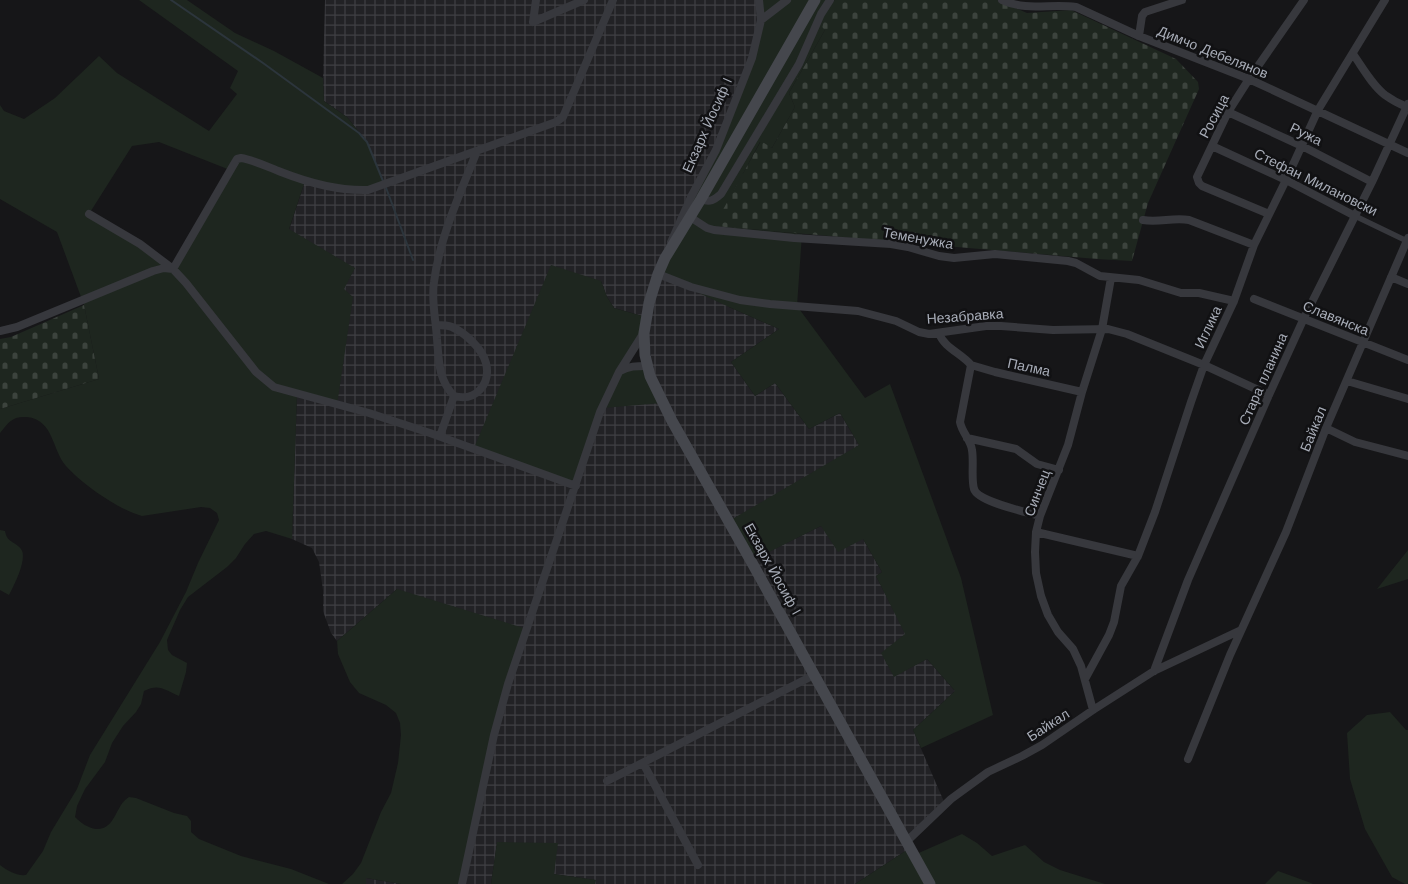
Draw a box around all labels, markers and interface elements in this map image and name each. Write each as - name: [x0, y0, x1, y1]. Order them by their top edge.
- street label: Димчо Дебелянов: [1155, 23, 1271, 81]
- street label: Екзарх Йосиф I: [678, 75, 735, 175]
- street label: Росица: [1196, 91, 1232, 141]
- street label: Ружа: [1287, 119, 1325, 149]
- street label: Стефан Милановски: [1252, 145, 1380, 219]
- street label: Теменужка: [881, 224, 955, 252]
- street label: Славянска: [1301, 297, 1372, 339]
- street label: Иглика: [1191, 303, 1225, 351]
- street label: Незабравка: [926, 305, 1004, 327]
- street label: Стара планина: [1236, 330, 1291, 428]
- street label: Палма: [1006, 355, 1052, 379]
- street label: Байкал: [1297, 404, 1329, 454]
- street label: Синчец: [1021, 467, 1053, 519]
- street label: Екзарх Йосиф I: [741, 520, 806, 618]
- street label: Байкал: [1024, 705, 1072, 745]

